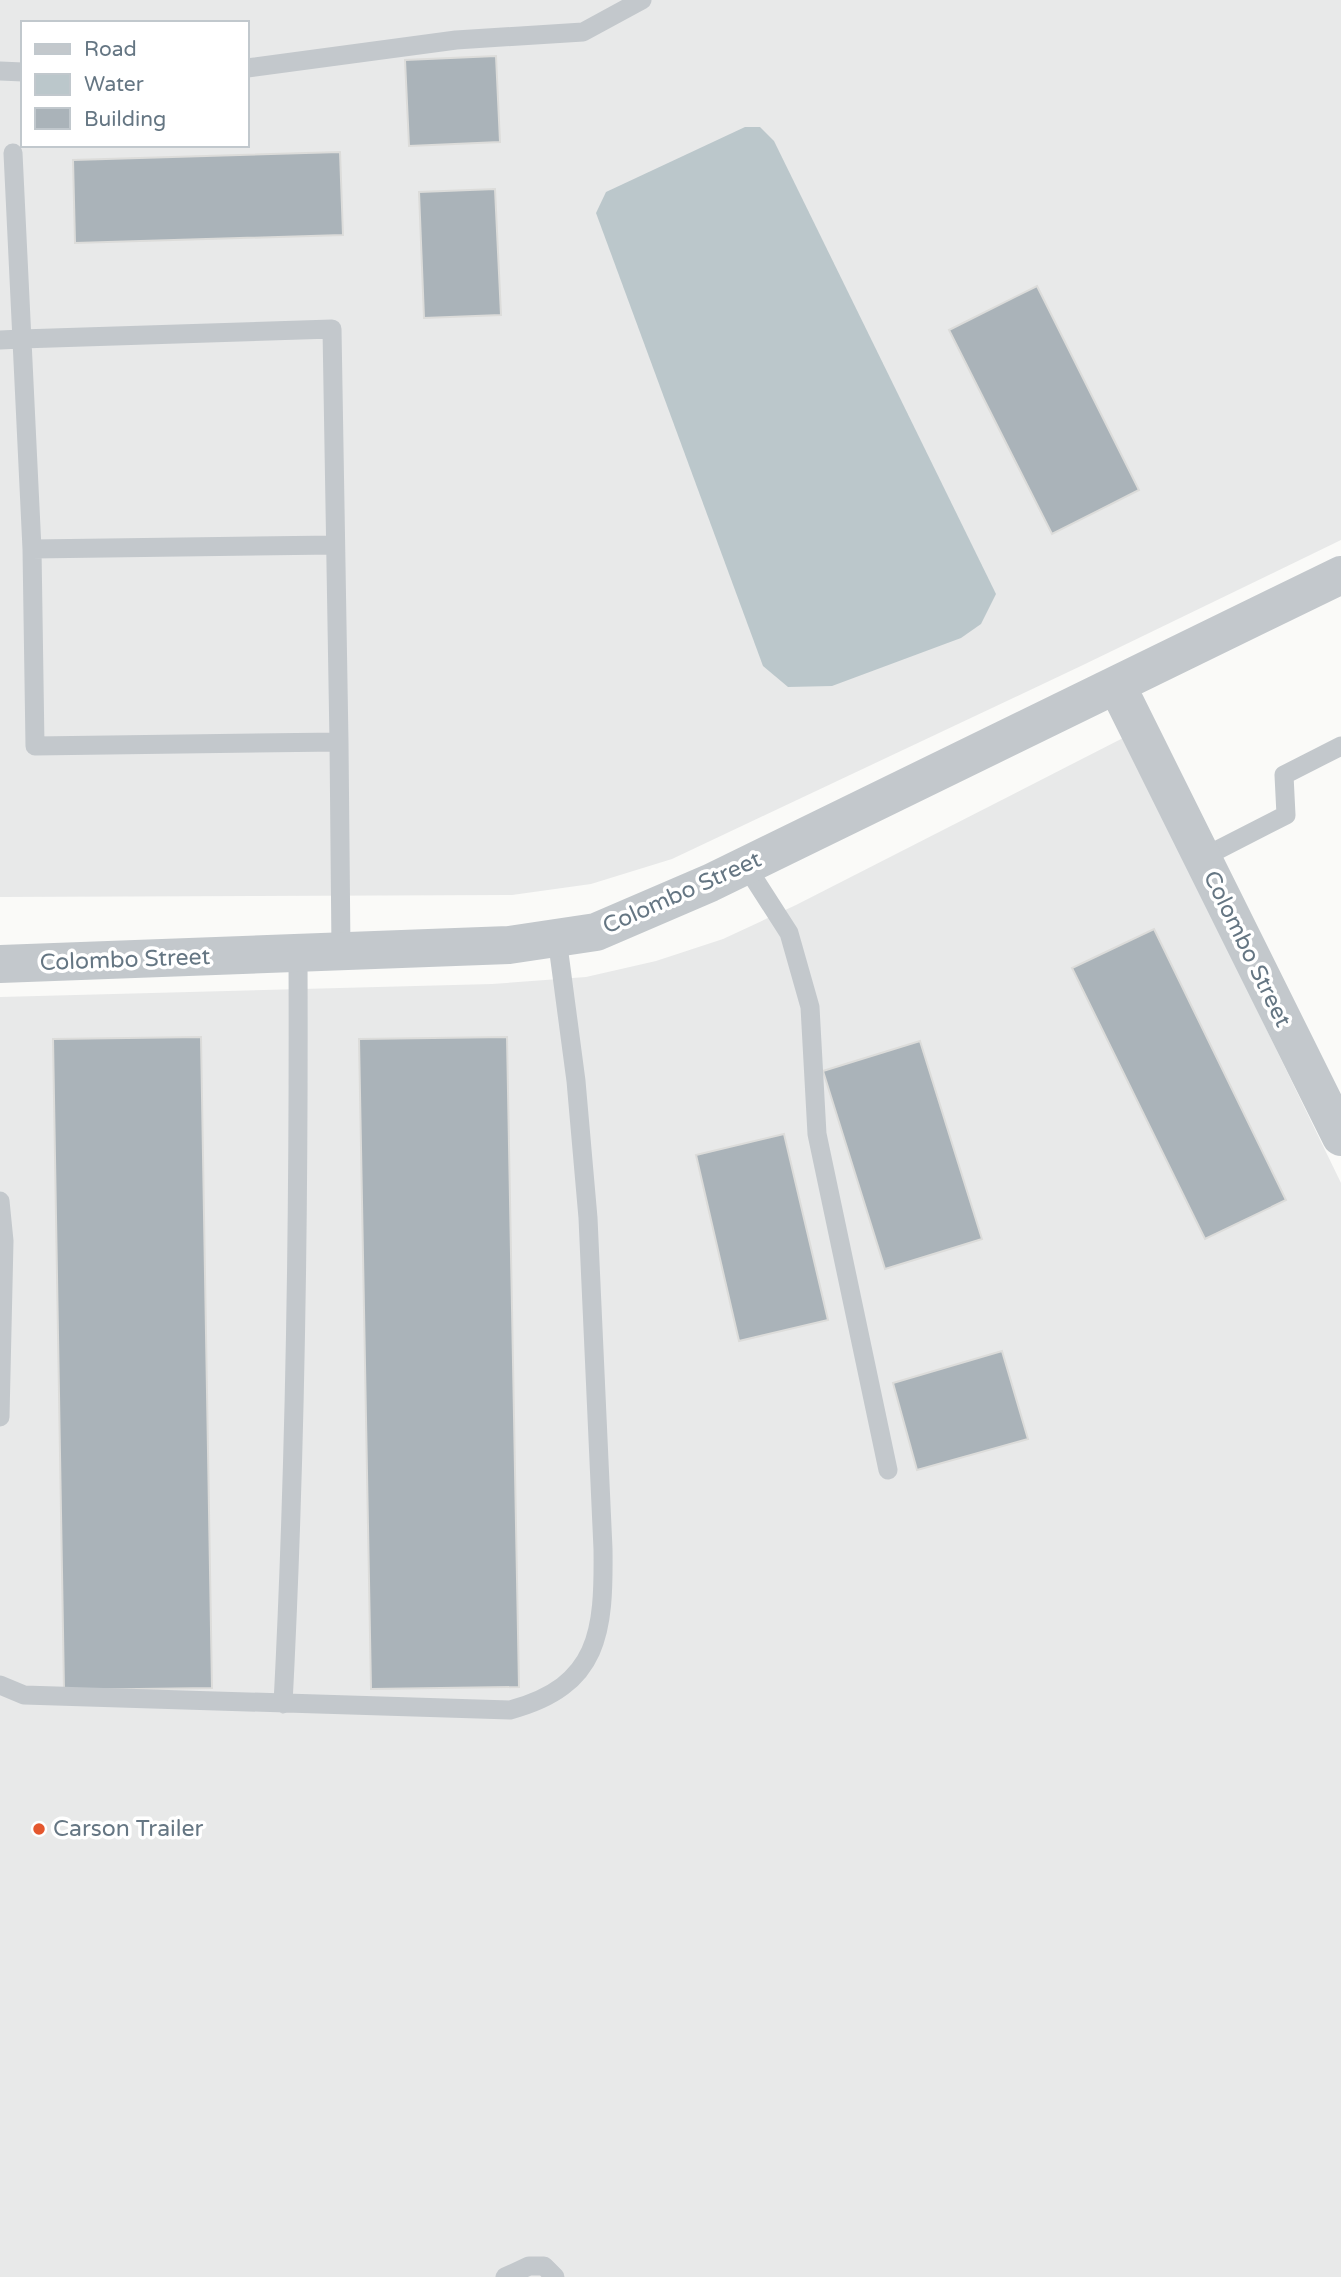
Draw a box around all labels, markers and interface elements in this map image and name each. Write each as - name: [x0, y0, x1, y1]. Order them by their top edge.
- legend: [21, 21, 248, 147]
- text: Road: [84, 37, 137, 62]
- text: Water: [84, 72, 144, 97]
- text: Building: [84, 107, 166, 132]
- street label: Colombo Street: [598, 845, 766, 940]
- street label: Colombo Street: [1197, 866, 1297, 1032]
- street label: Colombo Street: [39, 943, 211, 977]
- place label: Carson Trailer: [53, 1815, 204, 1843]
- marker: Carson Trailer: [31, 1821, 47, 1837]

